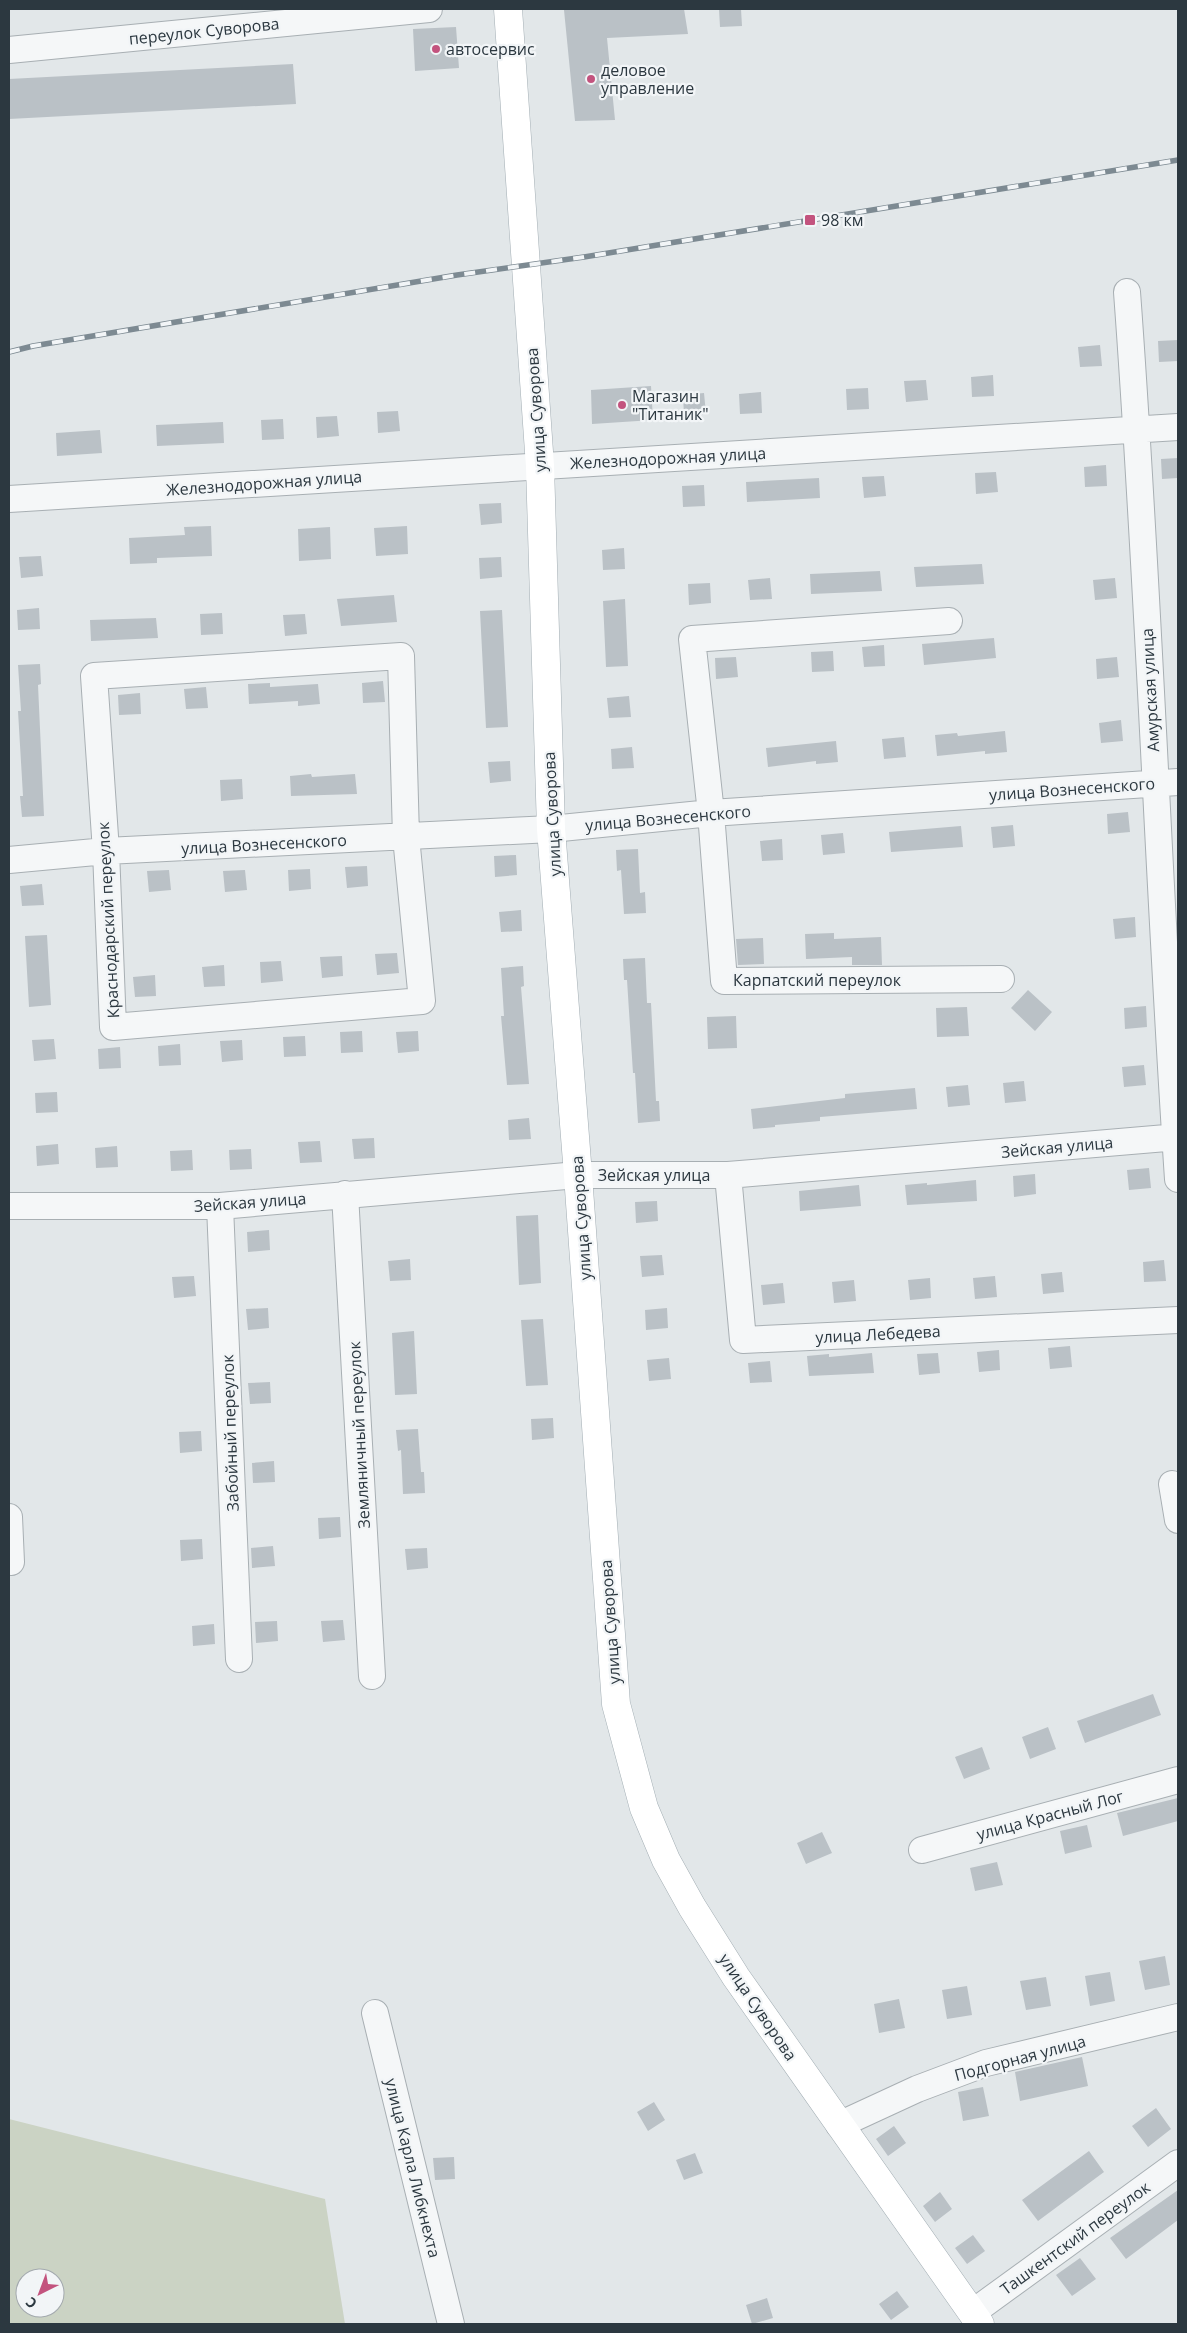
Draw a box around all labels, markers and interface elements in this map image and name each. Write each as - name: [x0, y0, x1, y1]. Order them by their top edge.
- street label: переулок Суворова: [128, 12, 280, 50]
- place label: автосервис: [446, 38, 535, 60]
- marker: автосервис: [430, 43, 442, 55]
- place label: деловое управление: [601, 59, 694, 99]
- marker: деловое управление: [585, 73, 597, 85]
- place label: 98 км: [821, 209, 863, 231]
- marker: 98 км: [803, 213, 817, 227]
- street label: улица Суворова: [521, 347, 551, 473]
- place label: Магазин "Титаник": [632, 385, 709, 425]
- marker: Магазин "Титаник": [616, 399, 628, 411]
- street label: Железнодорожная улица: [569, 442, 767, 474]
- street label: Железнодорожная улица: [165, 465, 363, 501]
- street label: Амурская улица: [1136, 628, 1164, 752]
- street label: улица Суворова: [538, 751, 566, 877]
- street label: улица Вознесенского: [988, 772, 1156, 806]
- street label: улица Вознесенского: [584, 800, 752, 836]
- street label: Краснодарский переулок: [92, 820, 124, 1019]
- street label: улица Вознесенского: [181, 829, 347, 859]
- street label: Карпатский переулок: [733, 969, 902, 991]
- street label: Зейская улица: [1000, 1131, 1114, 1163]
- street label: улица Суворова: [566, 1155, 596, 1281]
- street label: Зейская улица: [598, 1164, 710, 1186]
- street label: Зейская улица: [193, 1187, 307, 1217]
- street label: улица Лебедева: [815, 1320, 941, 1348]
- street label: Земляничный переулок: [343, 1340, 375, 1529]
- street label: Забойный переулок: [216, 1353, 244, 1512]
- street label: улица Суворова: [595, 1559, 625, 1685]
- street label: улица Красный Лог: [974, 1785, 1126, 1845]
- street label: улица Суворова: [714, 1949, 802, 2065]
- street label: Подгорная улица: [952, 2030, 1088, 2086]
- street label: улица Карла Либкнехта: [380, 2076, 446, 2260]
- street label: Ташкентский переулок: [996, 2176, 1155, 2300]
- north arrow: [15, 2268, 65, 2318]
- text: С: [21, 2293, 41, 2313]

